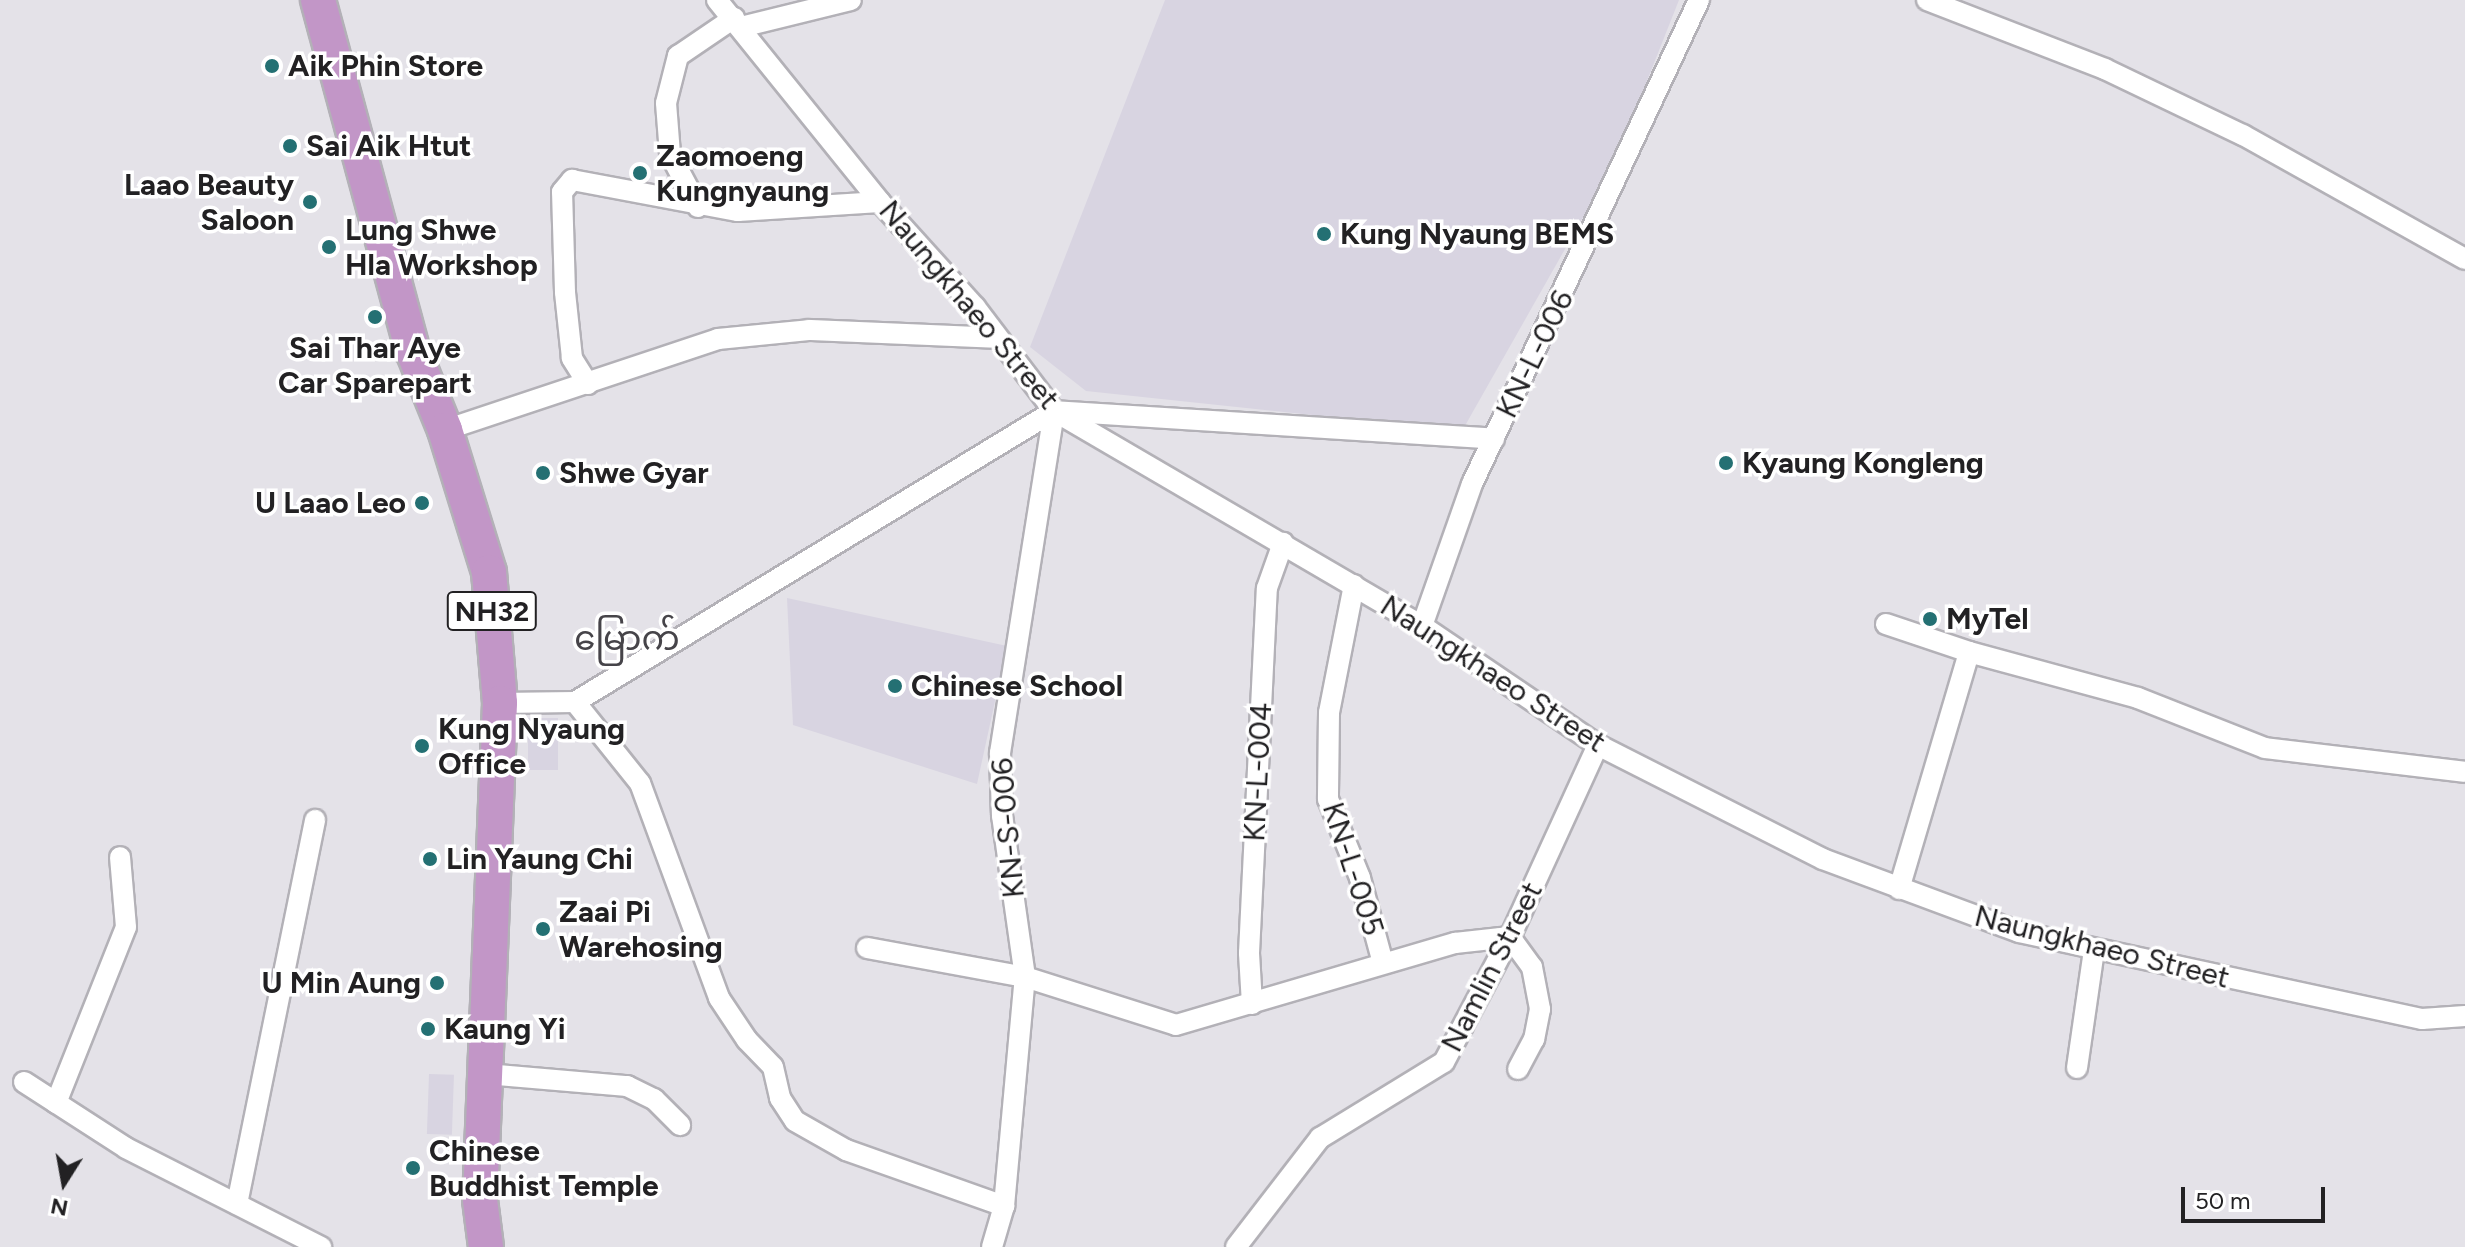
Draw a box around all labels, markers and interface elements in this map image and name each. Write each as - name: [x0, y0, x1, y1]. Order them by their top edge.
- place label: Aik Phin Store: [288, 48, 483, 84]
- marker: Aik Phin Store: [263, 57, 281, 75]
- place label: Sai Aik Htut: [306, 128, 471, 164]
- marker: Sai Aik Htut: [281, 137, 299, 155]
- place label: Zaomoeng Kungnyaung: [656, 138, 829, 208]
- marker: Zaomoeng Kungnyaung: [631, 164, 649, 182]
- place label: Laao Beauty Saloon: [124, 167, 294, 238]
- marker: Laao Beauty Saloon: [301, 193, 319, 211]
- street label: Naungkhaeo Street: [871, 193, 1067, 417]
- place label: Lung Shwe Hla Workshop: [345, 212, 538, 282]
- place label: Kung Nyaung BEMS: [1340, 216, 1614, 252]
- marker: Kung Nyaung BEMS: [1315, 225, 1333, 243]
- marker: Lung Shwe Hla Workshop: [320, 238, 338, 256]
- street label: KN-L-006: [1489, 284, 1581, 424]
- marker: Sai Thar Aye Car Sparepart: [366, 308, 384, 326]
- place label: Sai Thar Aye Car Sparepart: [278, 330, 472, 400]
- place label: Kyaung Kongleng: [1742, 445, 1984, 481]
- marker: Kyaung Kongleng: [1717, 454, 1735, 472]
- place label: Shwe Gyar: [559, 455, 709, 491]
- marker: Shwe Gyar: [534, 464, 552, 482]
- place label: U Laao Leo: [255, 485, 406, 521]
- marker: U Laao Leo: [413, 494, 431, 512]
- road number: NH32: [446, 587, 538, 635]
- street label: Naungkhaeo Street: [1374, 588, 1612, 760]
- place label: MyTel: [1946, 601, 2029, 637]
- marker: MyTel: [1921, 610, 1939, 628]
- district label: မြောက်: [574, 619, 680, 659]
- place label: Chinese School: [911, 668, 1123, 704]
- marker: Chinese School: [886, 677, 904, 695]
- street label: KN-L-004: [1236, 702, 1280, 842]
- place label: Kung Nyaung Office: [438, 711, 625, 782]
- marker: Kung Nyaung Office: [413, 737, 431, 755]
- street label: KN-S-006: [984, 756, 1032, 900]
- street label: KN-L-005: [1315, 798, 1391, 940]
- place label: Lin Yaung Chi: [446, 841, 633, 877]
- marker: Lin Yaung Chi: [421, 850, 439, 868]
- street label: Namlin Street: [1434, 876, 1550, 1058]
- place label: Zaai Pi Warehosing: [559, 894, 723, 964]
- street label: Naungkhaeo Street: [1971, 898, 2233, 996]
- marker: Zaai Pi Warehosing: [534, 920, 552, 938]
- place label: U Min Aung: [261, 965, 421, 1001]
- marker: U Min Aung: [428, 974, 446, 992]
- place label: Kaung Yi: [444, 1011, 566, 1047]
- marker: Kaung Yi: [419, 1020, 437, 1038]
- place label: Chinese Buddhist Temple: [429, 1133, 659, 1204]
- north arrow: [24, 1143, 104, 1223]
- marker: Chinese Buddhist Temple: [404, 1159, 422, 1177]
- scale bar: [2185, 1171, 2329, 1221]
- text: 50 m: [2195, 1186, 2251, 1215]
- text: N: [48, 1192, 70, 1222]

